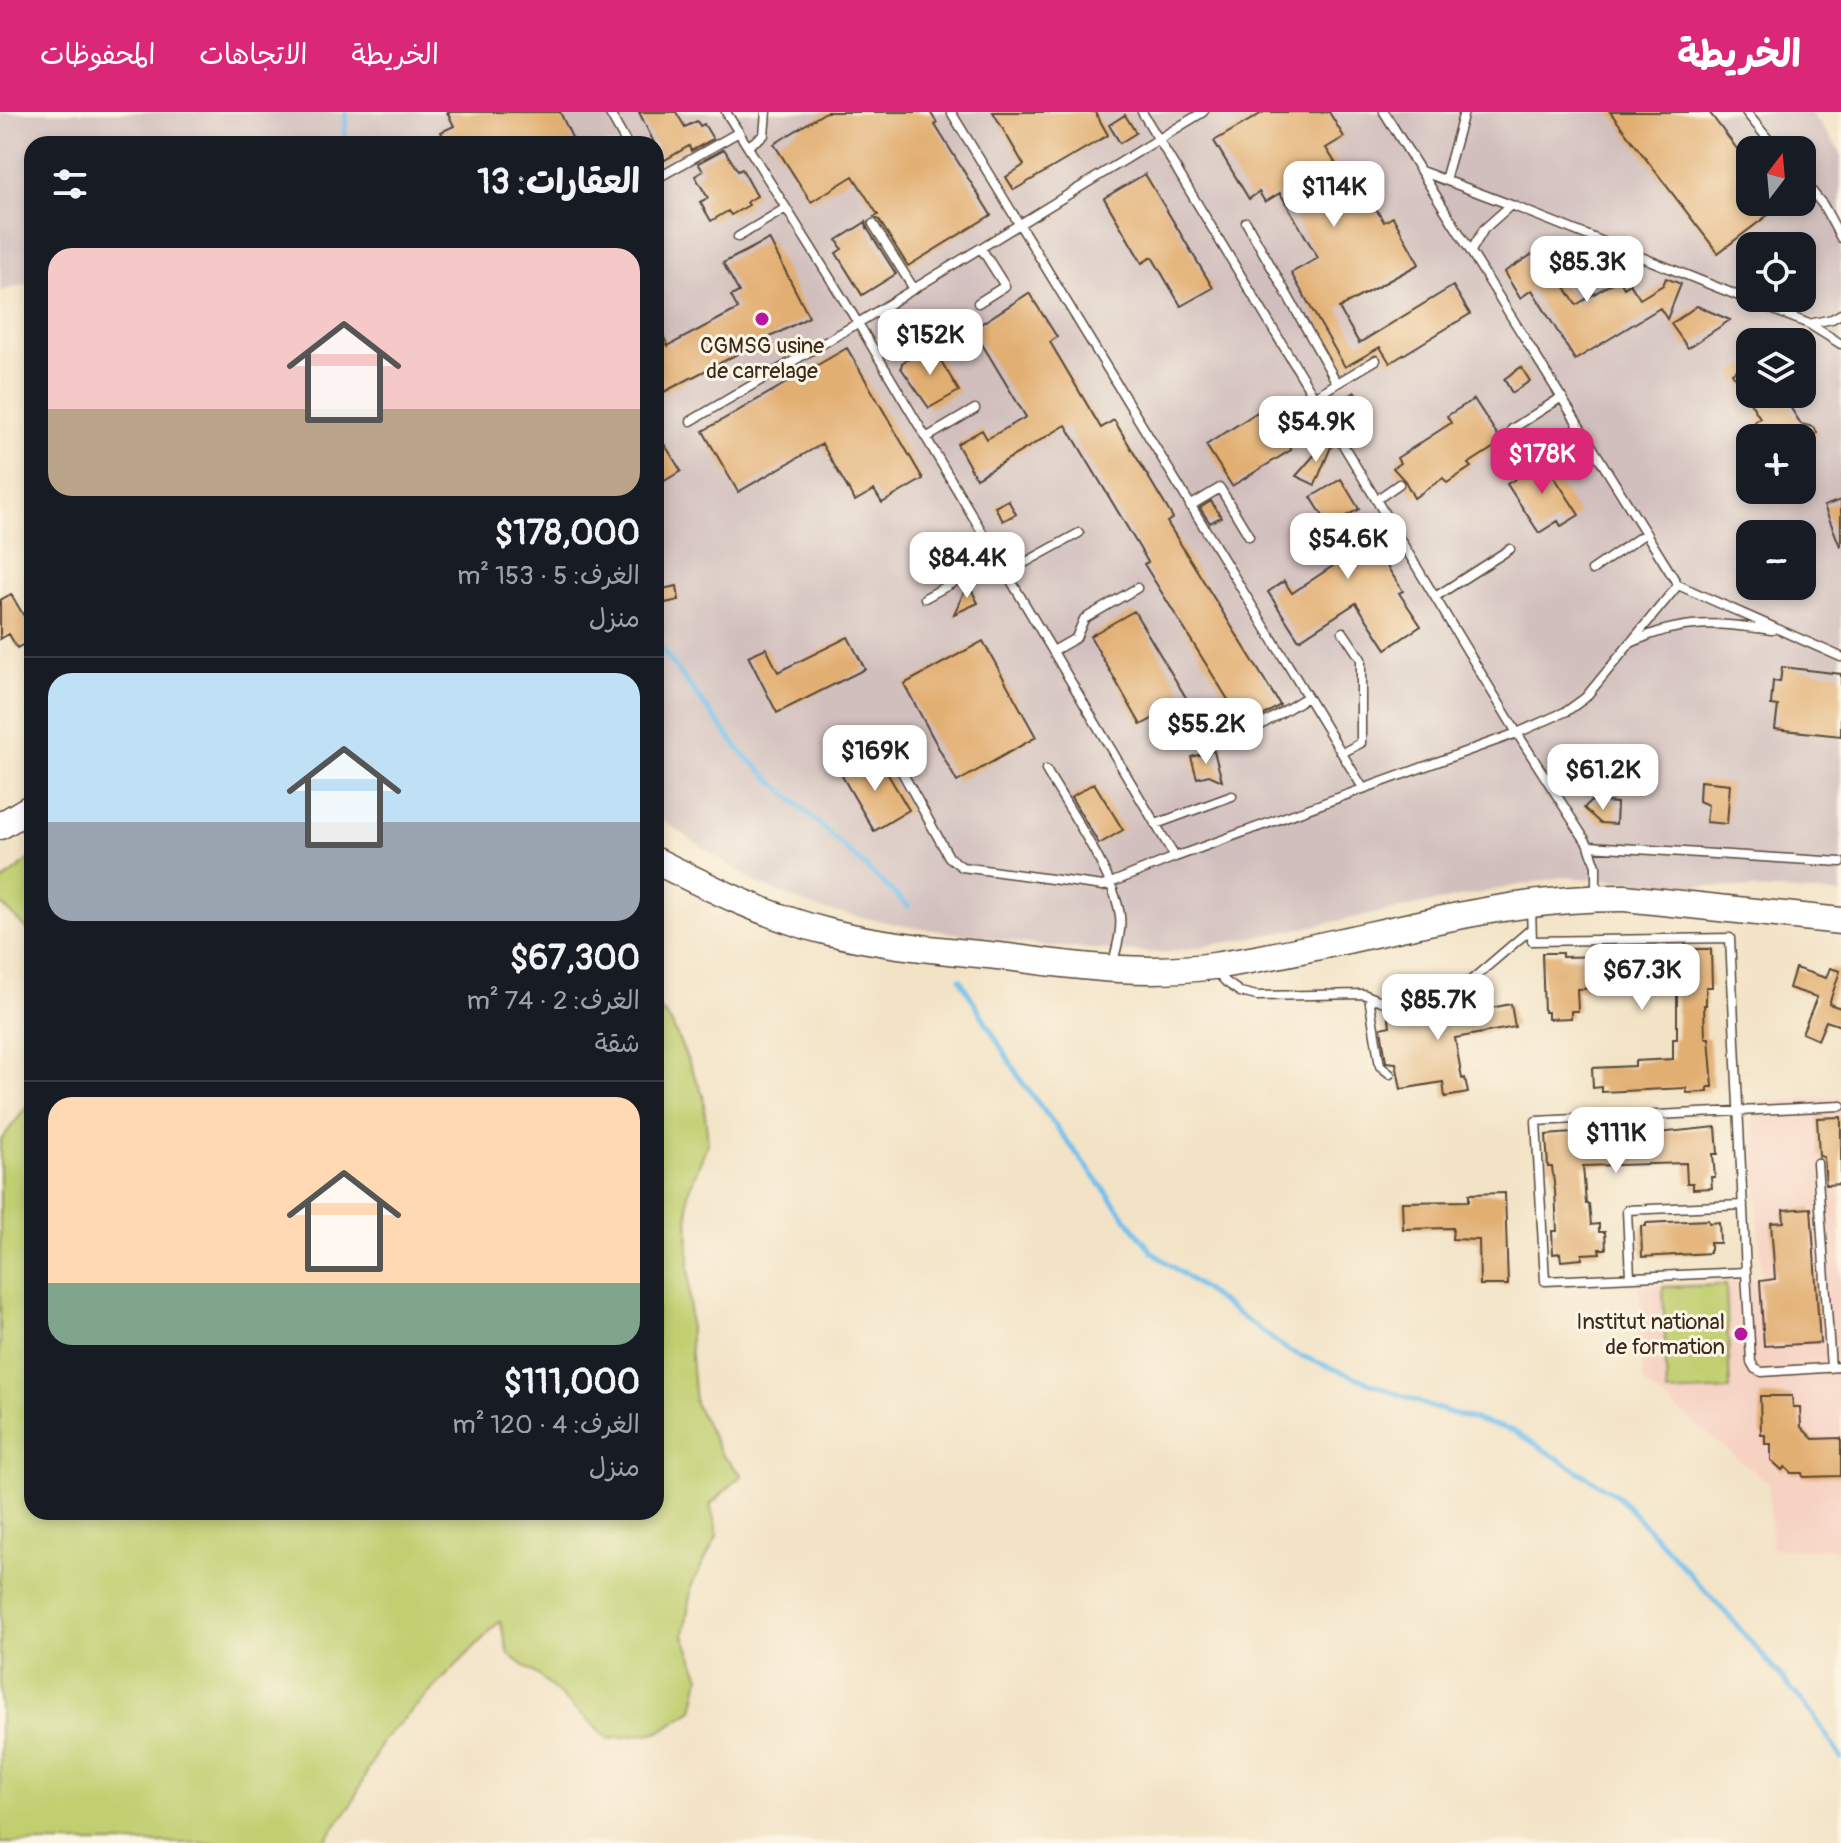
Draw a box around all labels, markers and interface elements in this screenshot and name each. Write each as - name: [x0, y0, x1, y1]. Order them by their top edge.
- text: الخريطة: [1677, 31, 1801, 79]
- text: المحفوظات: [40, 38, 155, 73]
- text: الاتجاهات: [199, 38, 307, 73]
- text: الخريطة: [351, 38, 439, 73]
- north arrow: [1736, 136, 1816, 216]
- map controls: [1736, 136, 1816, 600]
- text: العقارات: 13: [477, 161, 640, 204]
- pin: $114K: [1278, 161, 1390, 229]
- icon: filters: [48, 162, 92, 206]
- text: $114K: [1301, 171, 1367, 203]
- button: locate: [1736, 232, 1816, 312]
- pin: $85.3K: [1522, 236, 1652, 304]
- text: $85.3K: [1548, 246, 1626, 278]
- icon: home: [272, 300, 416, 444]
- pin: $152K: [874, 309, 986, 377]
- marker: CGMSG usine de carrelage: [753, 310, 771, 328]
- text: $152K: [896, 319, 964, 351]
- button: layers: [1736, 328, 1816, 408]
- place label: CGMSG usine de carrelage: [700, 332, 824, 385]
- pin: $54.9K: [1251, 396, 1381, 464]
- text: $54.9K: [1277, 406, 1355, 438]
- button: +: [1736, 424, 1816, 504]
- pin: $178K: [1486, 428, 1598, 496]
- text: $178K: [1509, 438, 1575, 470]
- text: $178,000: [495, 512, 640, 555]
- pin: $54.6K: [1283, 513, 1413, 581]
- button: −: [1736, 520, 1816, 600]
- text: $54.6K: [1308, 523, 1388, 555]
- pin: $84.4K: [902, 532, 1032, 600]
- text: $84.4K: [928, 542, 1006, 574]
- text: الغرف: 5 · 153 m²: [457, 560, 640, 592]
- text: منزل: [589, 603, 640, 635]
- pin: $55.2K: [1141, 698, 1271, 766]
- text: $55.2K: [1167, 708, 1245, 740]
- icon: home: [272, 725, 416, 869]
- pin: $169K: [819, 725, 931, 793]
- text: $169K: [841, 735, 909, 767]
- pin: $61.2K: [1538, 744, 1668, 812]
- text: $61.2K: [1565, 754, 1641, 786]
- text: $67,300: [510, 937, 640, 980]
- pin: $67.3K: [1577, 944, 1707, 1012]
- text: $67.3K: [1603, 954, 1681, 986]
- pin: $85.7K: [1373, 974, 1503, 1042]
- text: $85.7K: [1400, 984, 1476, 1016]
- text: الغرف: 2 · 74 m²: [467, 985, 640, 1017]
- text: شقة: [595, 1028, 640, 1060]
- pin: $111K: [1560, 1107, 1672, 1175]
- text: $111K: [1586, 1117, 1646, 1149]
- icon: home: [272, 1149, 416, 1293]
- place label: Institut national de formation: [1576, 1308, 1725, 1361]
- marker: Institut national de formation: [1732, 1325, 1750, 1343]
- text: $111,000: [503, 1361, 640, 1404]
- text: الغرف: 4 · 120 m²: [453, 1409, 640, 1441]
- text: منزل: [589, 1452, 640, 1484]

